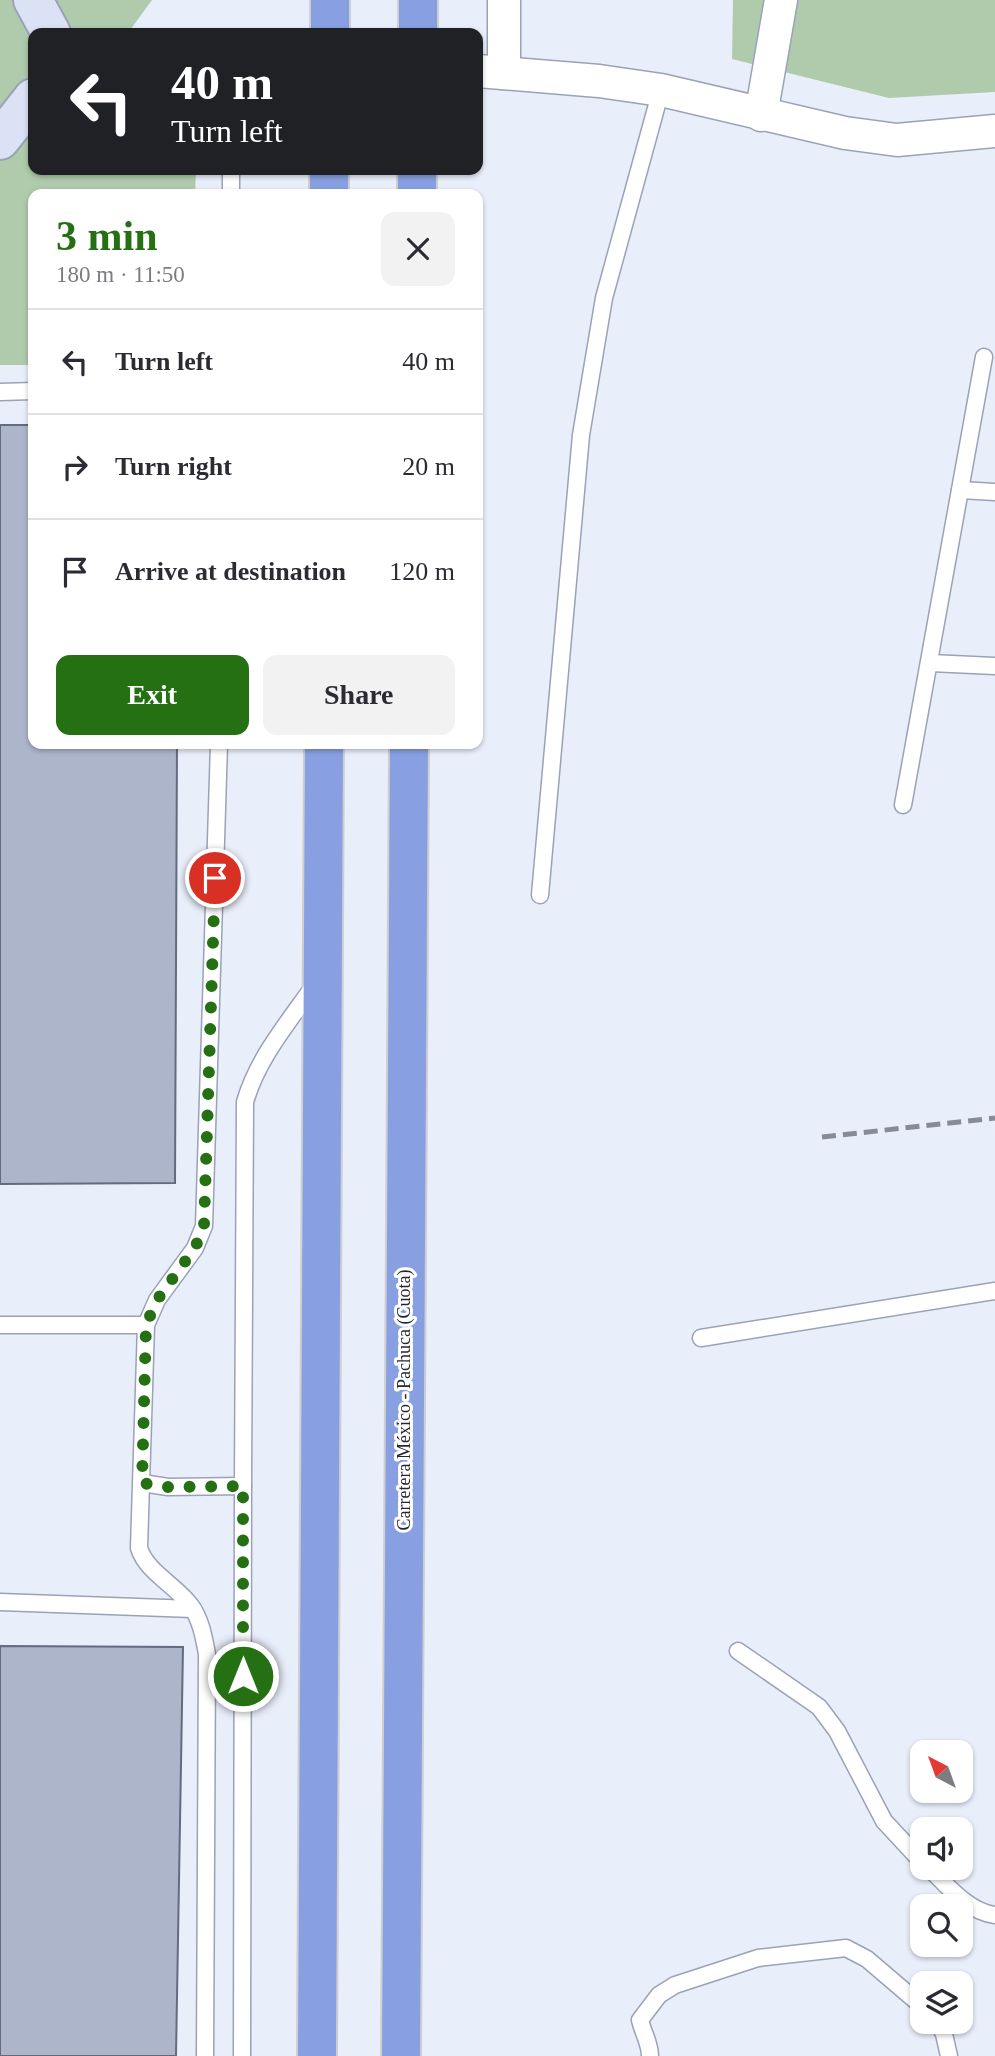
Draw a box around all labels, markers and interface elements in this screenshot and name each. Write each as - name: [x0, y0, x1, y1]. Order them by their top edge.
- text: 40 m: [171, 55, 273, 110]
- icon: left: [56, 56, 147, 147]
- text: Turn left: [171, 113, 283, 149]
- button: close: [381, 212, 455, 286]
- text: 3 min: [56, 213, 158, 259]
- text: 180 m · 11:50: [56, 262, 185, 287]
- icon: left: [56, 343, 94, 381]
- text: Turn left: [115, 347, 213, 376]
- text: 40 m: [402, 347, 455, 376]
- icon: right: [56, 448, 94, 486]
- text: Turn right: [115, 452, 232, 481]
- text: 20 m: [402, 452, 455, 481]
- icon: arrive: [56, 553, 94, 591]
- text: Arrive at destination: [115, 557, 346, 586]
- text: 120 m: [389, 557, 455, 586]
- button: Exit: [56, 655, 249, 735]
- button: Share: [263, 655, 455, 735]
- pin: [185, 848, 245, 908]
- icon: arrive: [196, 859, 234, 897]
- street label: Carretera México - Pachuca (Cuota): [394, 1270, 415, 1530]
- position arrow: [206, 1639, 280, 1713]
- north arrow: [910, 1740, 973, 1802]
- map controls: [910, 1740, 973, 2034]
- button: sound: [910, 1817, 973, 1880]
- button: search: [910, 1894, 973, 1957]
- button: layers: [910, 1971, 973, 2034]

